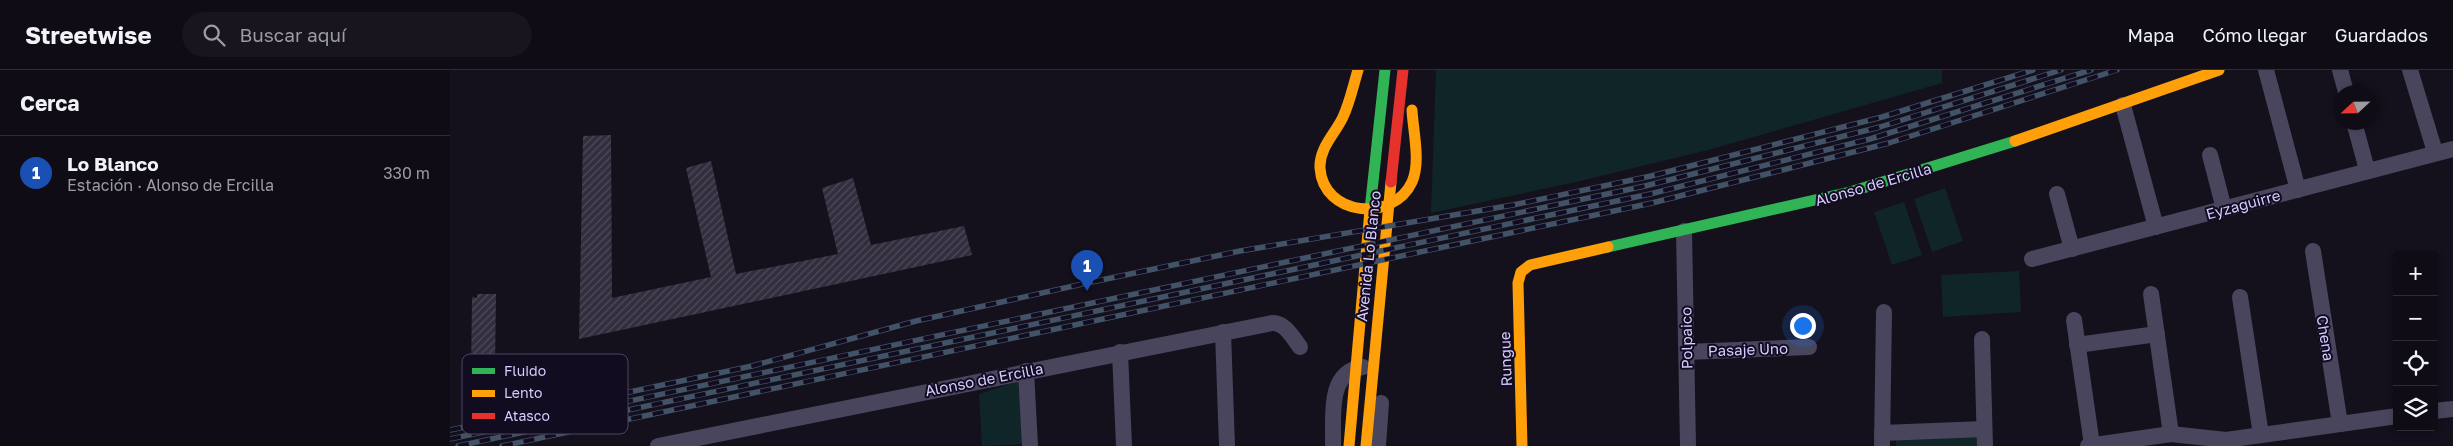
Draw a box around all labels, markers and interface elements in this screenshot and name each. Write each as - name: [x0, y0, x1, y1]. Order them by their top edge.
- search box: [182, 12, 532, 57]
- text: Streetwise: [25, 20, 152, 49]
- icon: search: [200, 21, 228, 49]
- text: Buscar aquí: [240, 23, 346, 46]
- text: Mapa: [2128, 24, 2174, 46]
- text: Cómo llegar: [2202, 24, 2307, 46]
- text: Guardados: [2335, 24, 2428, 46]
- north arrow: [2333, 85, 2378, 130]
- text: Cerca: [20, 90, 79, 116]
- text: Lo Blanco: [67, 152, 159, 175]
- street label: Alonso de Ercilla: [1813, 159, 1933, 209]
- text: 1: [32, 163, 40, 183]
- text: 330 m: [383, 163, 430, 183]
- text: Estación · Alonso de Ercilla: [67, 175, 274, 195]
- street label: Eyzaguirre: [2204, 185, 2282, 223]
- street label: Avenida Lo Blanco: [1352, 190, 1384, 322]
- pin: 1: [1071, 250, 1103, 291]
- map controls: [2393, 251, 2438, 431]
- button: +: [2393, 251, 2438, 296]
- button: −: [2393, 296, 2438, 341]
- street label: Polpaico: [1676, 307, 1696, 369]
- your location: [1790, 313, 1816, 339]
- street label: Chena: [2314, 314, 2338, 362]
- street label: Rungue: [1495, 331, 1515, 387]
- street label: Pasaje Uno: [1708, 339, 1788, 359]
- button: locate: [2393, 341, 2438, 386]
- legend: [462, 354, 628, 434]
- street label: Alonso de Ercilla: [923, 359, 1045, 399]
- text: Fluido: [504, 362, 546, 379]
- text: Lento: [504, 384, 542, 401]
- button: layers: [2393, 386, 2438, 431]
- text: Atasco: [504, 407, 550, 424]

